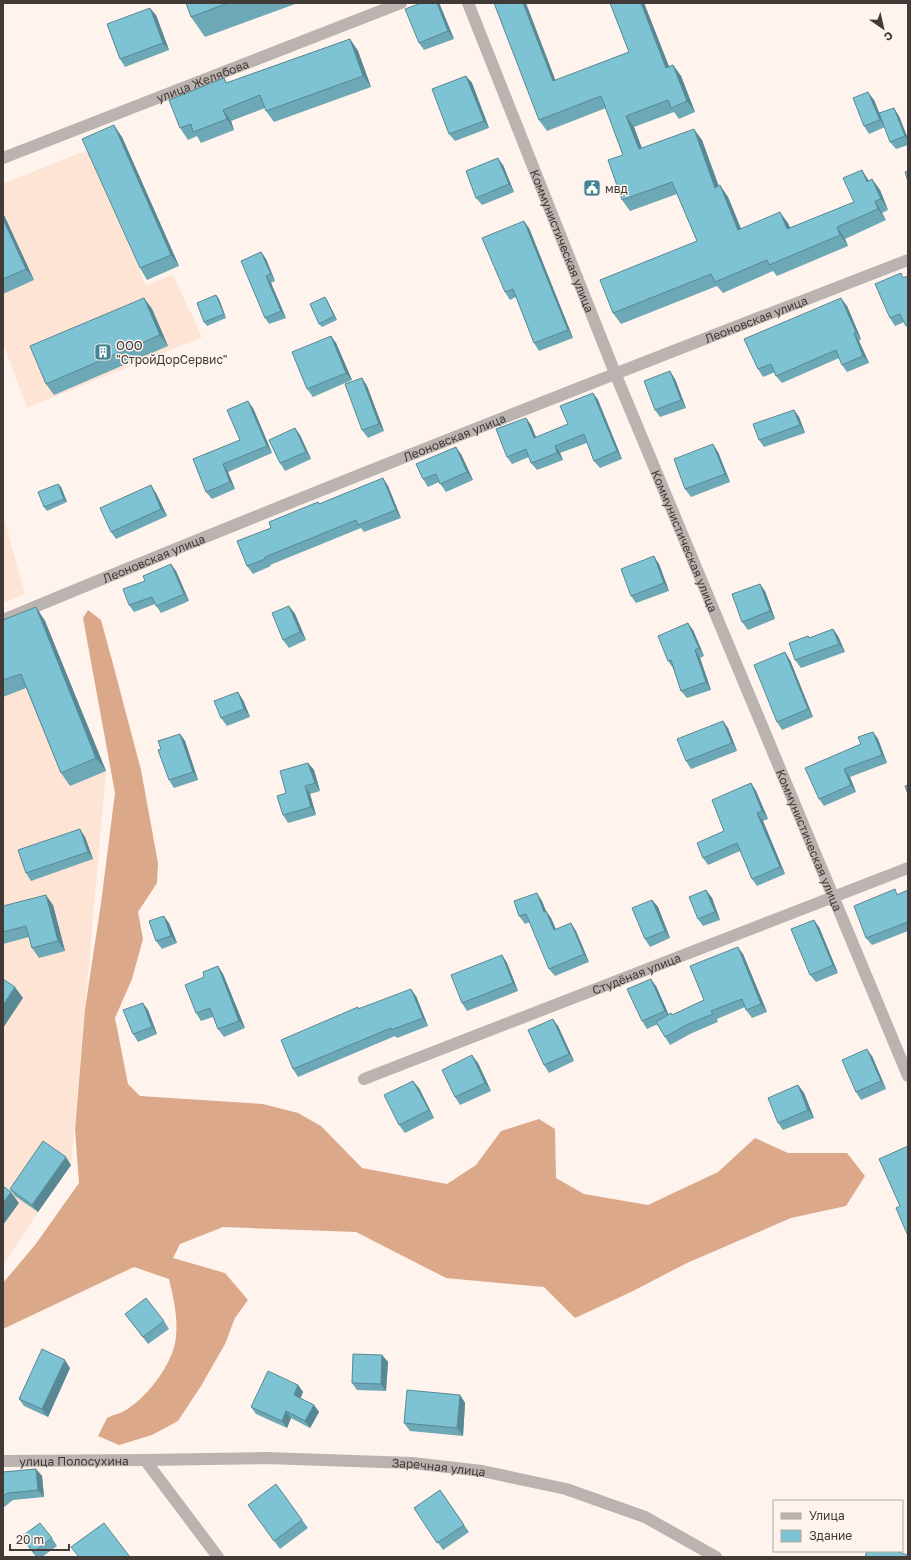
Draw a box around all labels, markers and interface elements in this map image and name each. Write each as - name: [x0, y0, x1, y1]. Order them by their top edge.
- north arrow: [863, 8, 903, 48]
- text: С: [882, 29, 896, 44]
- street label: улица Желябова: [154, 56, 251, 105]
- street label: Коммунистическая улица: [527, 167, 598, 315]
- public building icon: мвд: [582, 178, 602, 198]
- place label: мвд: [605, 181, 628, 196]
- street label: Леоновская улица: [702, 292, 810, 346]
- place label: ООО "СтройДорСервис": [116, 338, 228, 367]
- building icon: ООО "СтройДорСервис": [93, 342, 113, 362]
- street label: Леоновская улица: [401, 410, 508, 464]
- street label: Коммунистическая улица: [649, 468, 721, 614]
- street label: Леоновская улица: [100, 530, 207, 585]
- street label: Коммунистическая улица: [773, 767, 846, 913]
- street label: Студёная улица: [590, 949, 683, 997]
- street label: улица Полосухина: [19, 1453, 129, 1468]
- street label: Заречная улица: [391, 1455, 487, 1479]
- legend: [773, 1500, 903, 1552]
- text: Улица: [809, 1508, 845, 1523]
- scale bar: [10, 1526, 69, 1552]
- text: Здание: [809, 1528, 852, 1543]
- text: 20 m: [16, 1532, 44, 1547]

